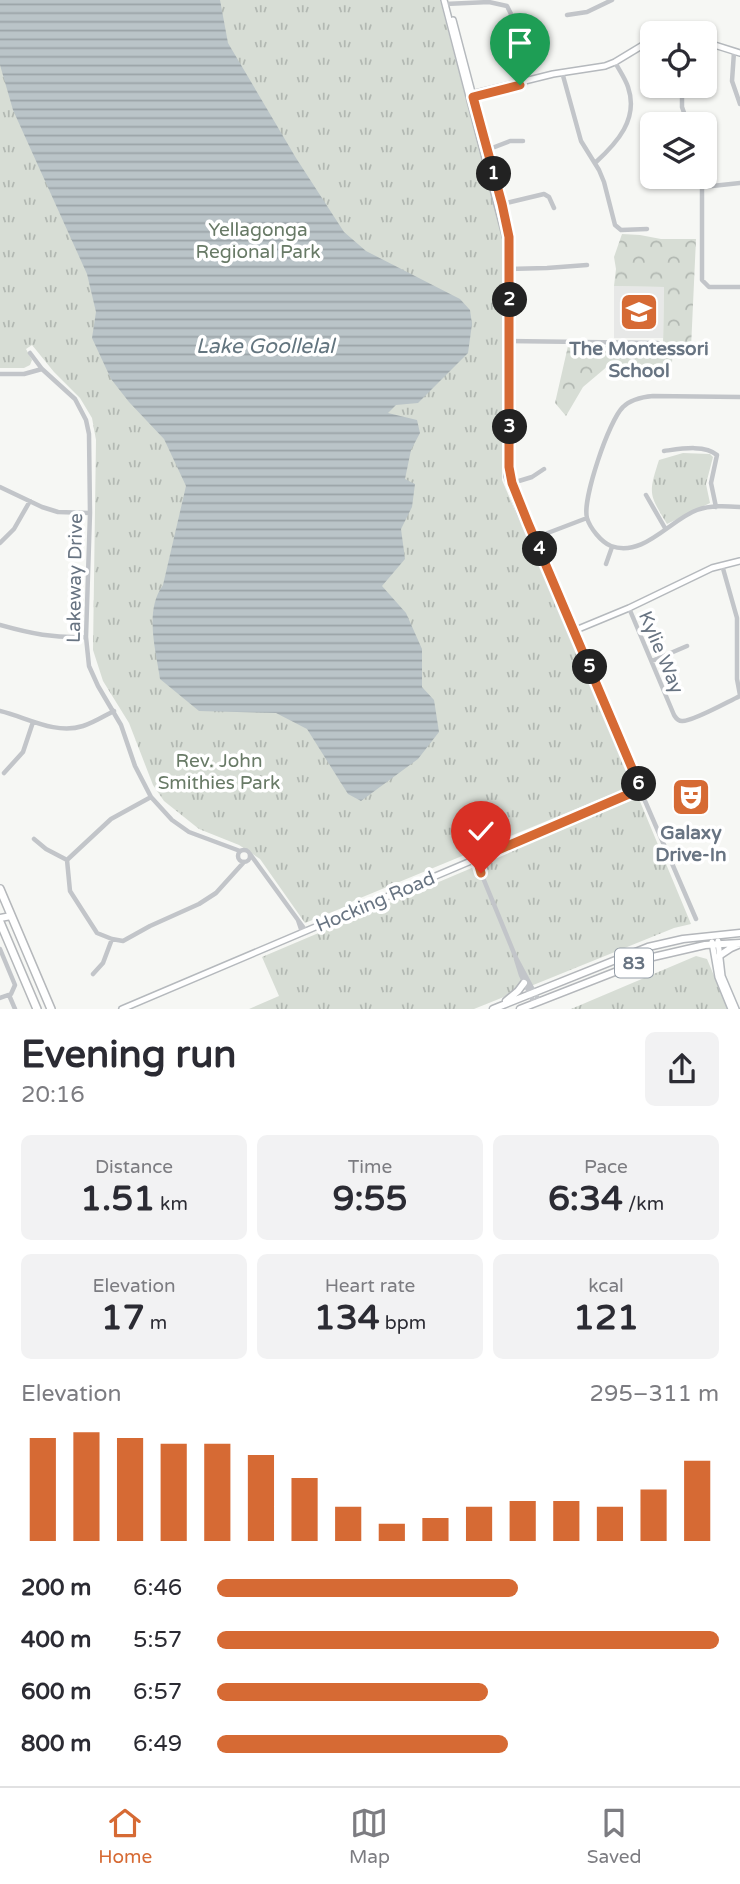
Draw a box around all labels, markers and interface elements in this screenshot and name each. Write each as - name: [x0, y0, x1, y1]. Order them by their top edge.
- pin: [490, 13, 550, 85]
- map controls: [640, 21, 717, 189]
- button: locate: [640, 21, 717, 98]
- icon: arrive: [501, 24, 539, 62]
- button: layers: [640, 112, 717, 189]
- pin: 1: [476, 156, 512, 192]
- text: 1: [488, 162, 499, 184]
- park label: Yellagonga Regional Park: [195, 219, 321, 263]
- pin: 2: [492, 282, 528, 318]
- text: 2: [504, 288, 515, 310]
- school or university icon: The Montessori School: [618, 291, 660, 333]
- water label: Lake Goollelal: [196, 334, 337, 359]
- place label: The Montessori School: [568, 338, 709, 382]
- pin: 3: [492, 410, 528, 444]
- text: 3: [504, 415, 515, 437]
- street label: Lakeway Drive: [63, 513, 87, 643]
- pin: 4: [522, 532, 558, 566]
- text: 4: [534, 537, 545, 559]
- street label: Kylie Way: [634, 608, 688, 697]
- pin: 5: [572, 650, 608, 684]
- text: 5: [584, 655, 595, 677]
- park label: Rev. John Smithies Park: [158, 750, 280, 794]
- pin: 6: [622, 766, 656, 802]
- text: 6: [633, 772, 644, 794]
- theatre icon: Galaxy Drive-In: [670, 776, 712, 818]
- pin: [451, 801, 511, 873]
- icon: check: [462, 812, 500, 850]
- place label: Galaxy Drive-In: [655, 822, 727, 866]
- street label: Hocking Road: [313, 867, 438, 937]
- road number: 83: [615, 948, 653, 978]
- text: Evening run: [21, 1032, 236, 1078]
- button: share: [645, 1032, 719, 1106]
- text: 20:16: [21, 1081, 85, 1109]
- text: Distance: [95, 1156, 173, 1178]
- text: Time: [348, 1156, 392, 1178]
- text: Pace: [584, 1156, 628, 1178]
- text: 1.51: [80, 1178, 155, 1220]
- text: 9:55: [332, 1178, 408, 1220]
- text: 6:34: [548, 1178, 623, 1220]
- text: km: [155, 1193, 188, 1215]
- text: /km: [623, 1193, 664, 1215]
- text: Elevation: [92, 1275, 176, 1297]
- text: Heart rate: [325, 1275, 415, 1297]
- text: kcal: [588, 1275, 624, 1297]
- text: 17: [101, 1297, 145, 1339]
- text: 134: [314, 1297, 380, 1339]
- text: 121: [573, 1297, 639, 1339]
- text: m: [145, 1312, 167, 1334]
- text: bpm: [380, 1312, 426, 1334]
- text: Elevation: [21, 1380, 122, 1408]
- text: 295–311 m: [590, 1380, 719, 1408]
- text: 200 m: [21, 1574, 91, 1602]
- text: 6:46: [133, 1574, 182, 1602]
- text: 400 m: [21, 1626, 91, 1654]
- text: 5:57: [133, 1626, 182, 1654]
- text: 600 m: [21, 1678, 91, 1706]
- text: 6:57: [133, 1678, 182, 1706]
- text: 800 m: [21, 1730, 91, 1758]
- text: 6:49: [133, 1730, 182, 1758]
- tab: Home: [98, 1804, 152, 1868]
- tab: Map: [349, 1804, 390, 1868]
- tab: Saved: [587, 1804, 642, 1868]

